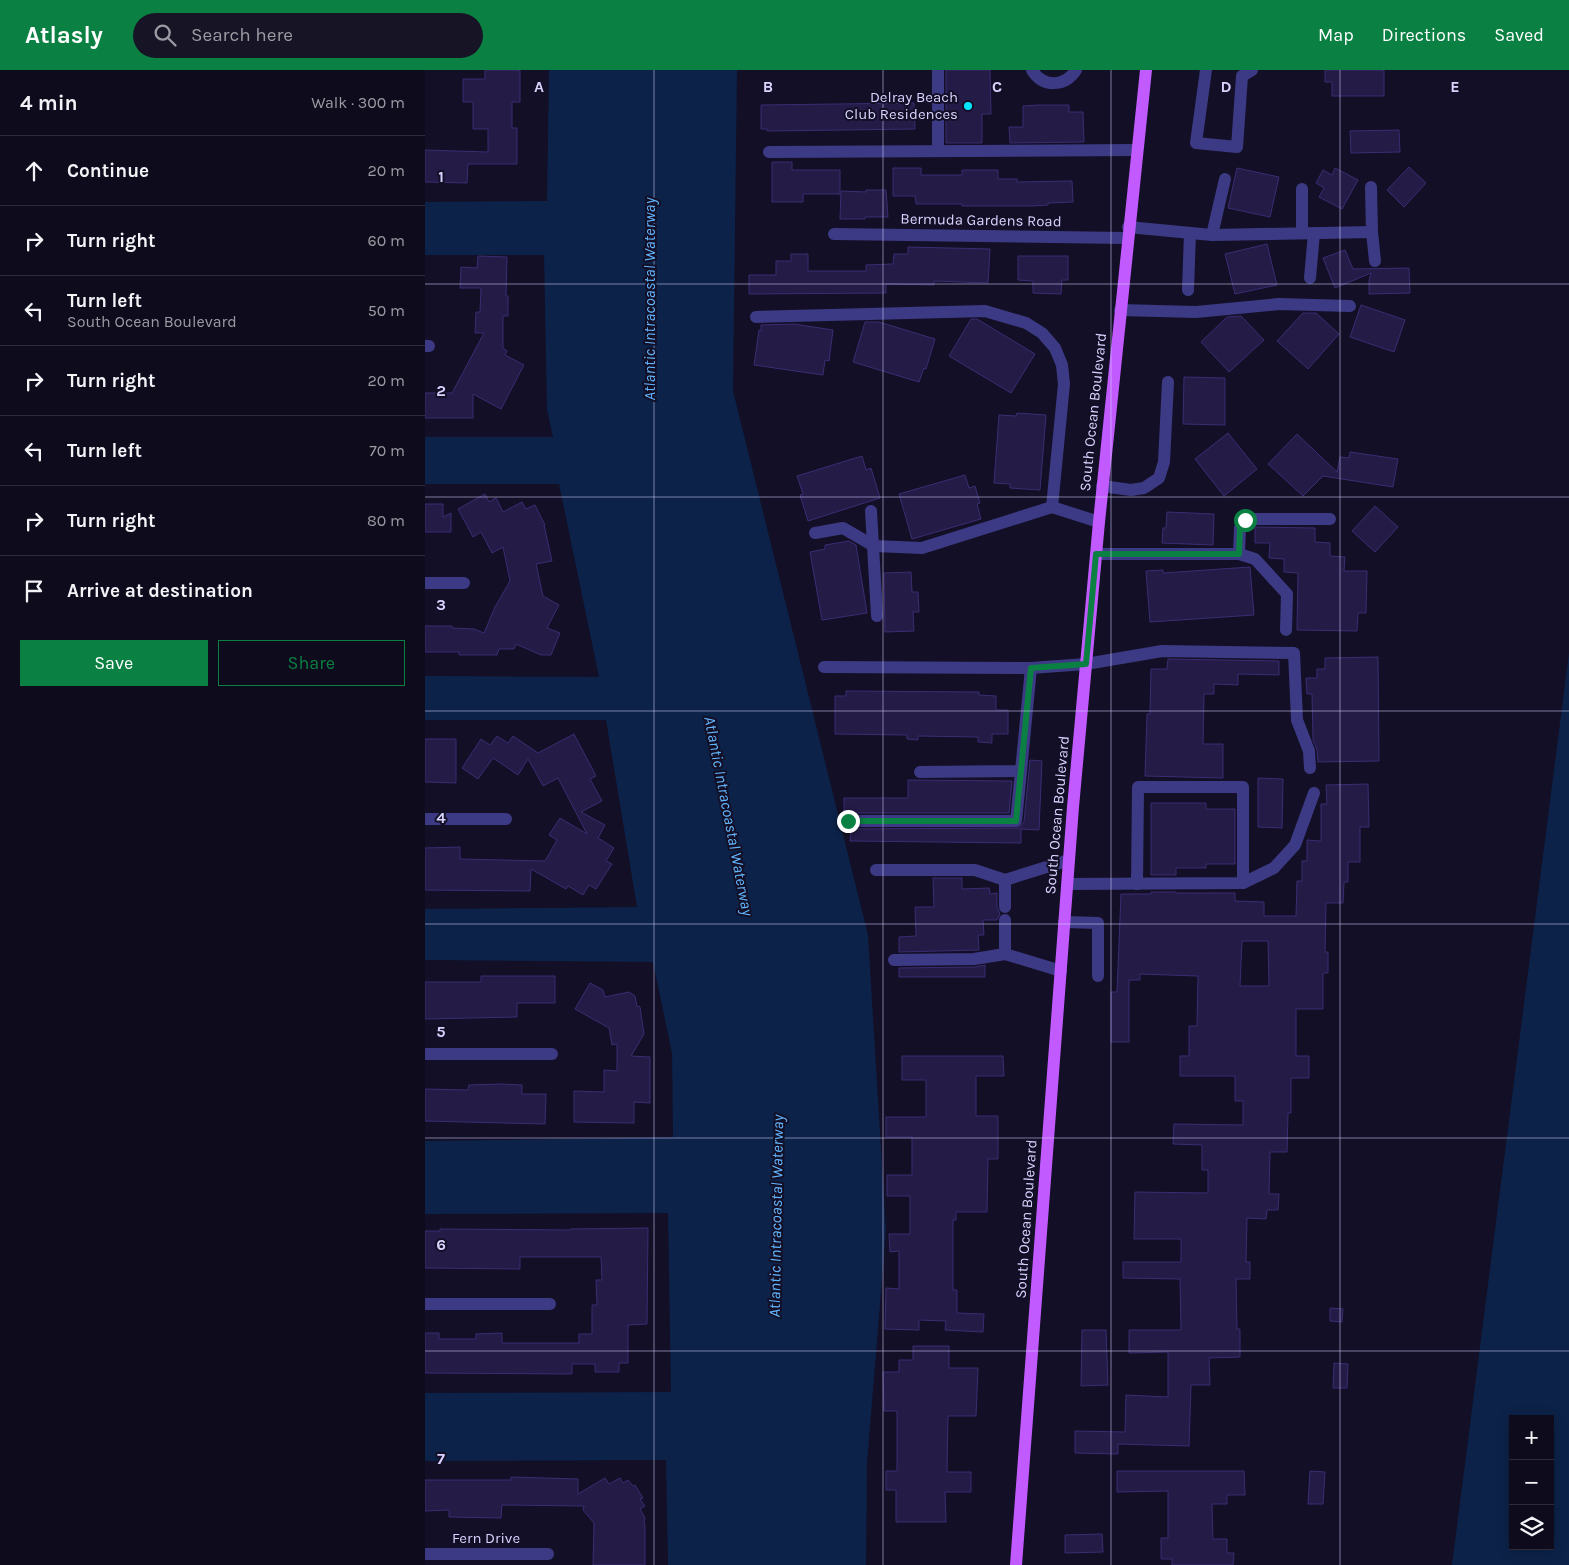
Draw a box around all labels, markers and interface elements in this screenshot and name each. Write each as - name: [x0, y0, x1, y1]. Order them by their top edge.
- search box: [133, 13, 483, 58]
- text: Atlasly: [25, 21, 103, 49]
- icon: search: [151, 21, 179, 49]
- text: Search here: [191, 24, 293, 46]
- text: Map: [1318, 24, 1354, 46]
- text: Directions: [1382, 24, 1466, 46]
- text: Saved: [1494, 24, 1544, 46]
- text: A: [534, 77, 544, 96]
- text: B: [763, 77, 773, 96]
- text: C: [992, 77, 1002, 96]
- text: D: [1221, 77, 1232, 96]
- text: E: [1450, 77, 1460, 96]
- place label: Delray Beach Club Residences: [845, 88, 958, 123]
- text: 4 min: [20, 91, 78, 115]
- text: Walk · 300 m: [311, 93, 405, 112]
- marker: Delray Beach Club Residences: [962, 100, 974, 112]
- icon: ahead: [20, 157, 48, 185]
- text: Continue: [67, 160, 149, 182]
- text: 20 m: [367, 161, 405, 180]
- text: 1: [438, 167, 444, 186]
- water label: Atlantic Intracoastal Waterway: [640, 197, 659, 400]
- street label: Bermuda Gardens Road: [900, 210, 1062, 230]
- icon: right: [20, 227, 48, 255]
- text: Turn right: [67, 230, 156, 252]
- text: 60 m: [368, 231, 405, 250]
- text: Turn left: [67, 290, 142, 312]
- icon: left: [20, 297, 48, 325]
- text: 50 m: [368, 301, 405, 320]
- text: South Ocean Boulevard: [67, 312, 237, 331]
- street label: South Ocean Boulevard: [1076, 332, 1110, 492]
- icon: right: [20, 367, 48, 395]
- text: Turn right: [67, 370, 156, 392]
- text: 20 m: [367, 371, 405, 390]
- text: 2: [436, 381, 446, 400]
- icon: left: [20, 437, 48, 465]
- text: Turn left: [67, 440, 142, 462]
- text: 70 m: [369, 441, 405, 460]
- icon: right: [20, 507, 48, 535]
- route start: [1234, 509, 1257, 532]
- text: Turn right: [67, 510, 156, 532]
- text: 80 m: [367, 511, 405, 530]
- icon: arrive: [20, 577, 48, 605]
- text: Arrive at destination: [67, 580, 253, 602]
- text: 3: [436, 595, 446, 614]
- button: Save: [20, 640, 208, 686]
- button: Share: [218, 640, 405, 686]
- water label: Atlantic Intracoastal Waterway: [700, 715, 758, 918]
- street label: South Ocean Boulevard: [1041, 735, 1073, 895]
- text: 4: [436, 808, 446, 827]
- route end: [837, 810, 860, 833]
- text: 5: [436, 1022, 446, 1041]
- water label: Atlantic Intracoastal Waterway: [765, 1113, 787, 1318]
- street label: South Ocean Boulevard: [1011, 1139, 1041, 1299]
- text: 6: [436, 1235, 446, 1254]
- map controls: [1509, 1415, 1554, 1550]
- button: +: [1509, 1415, 1554, 1460]
- text: 7: [437, 1449, 445, 1468]
- button: −: [1509, 1460, 1554, 1505]
- button: layers: [1509, 1505, 1554, 1550]
- street label: Fern Drive: [452, 1529, 520, 1547]

